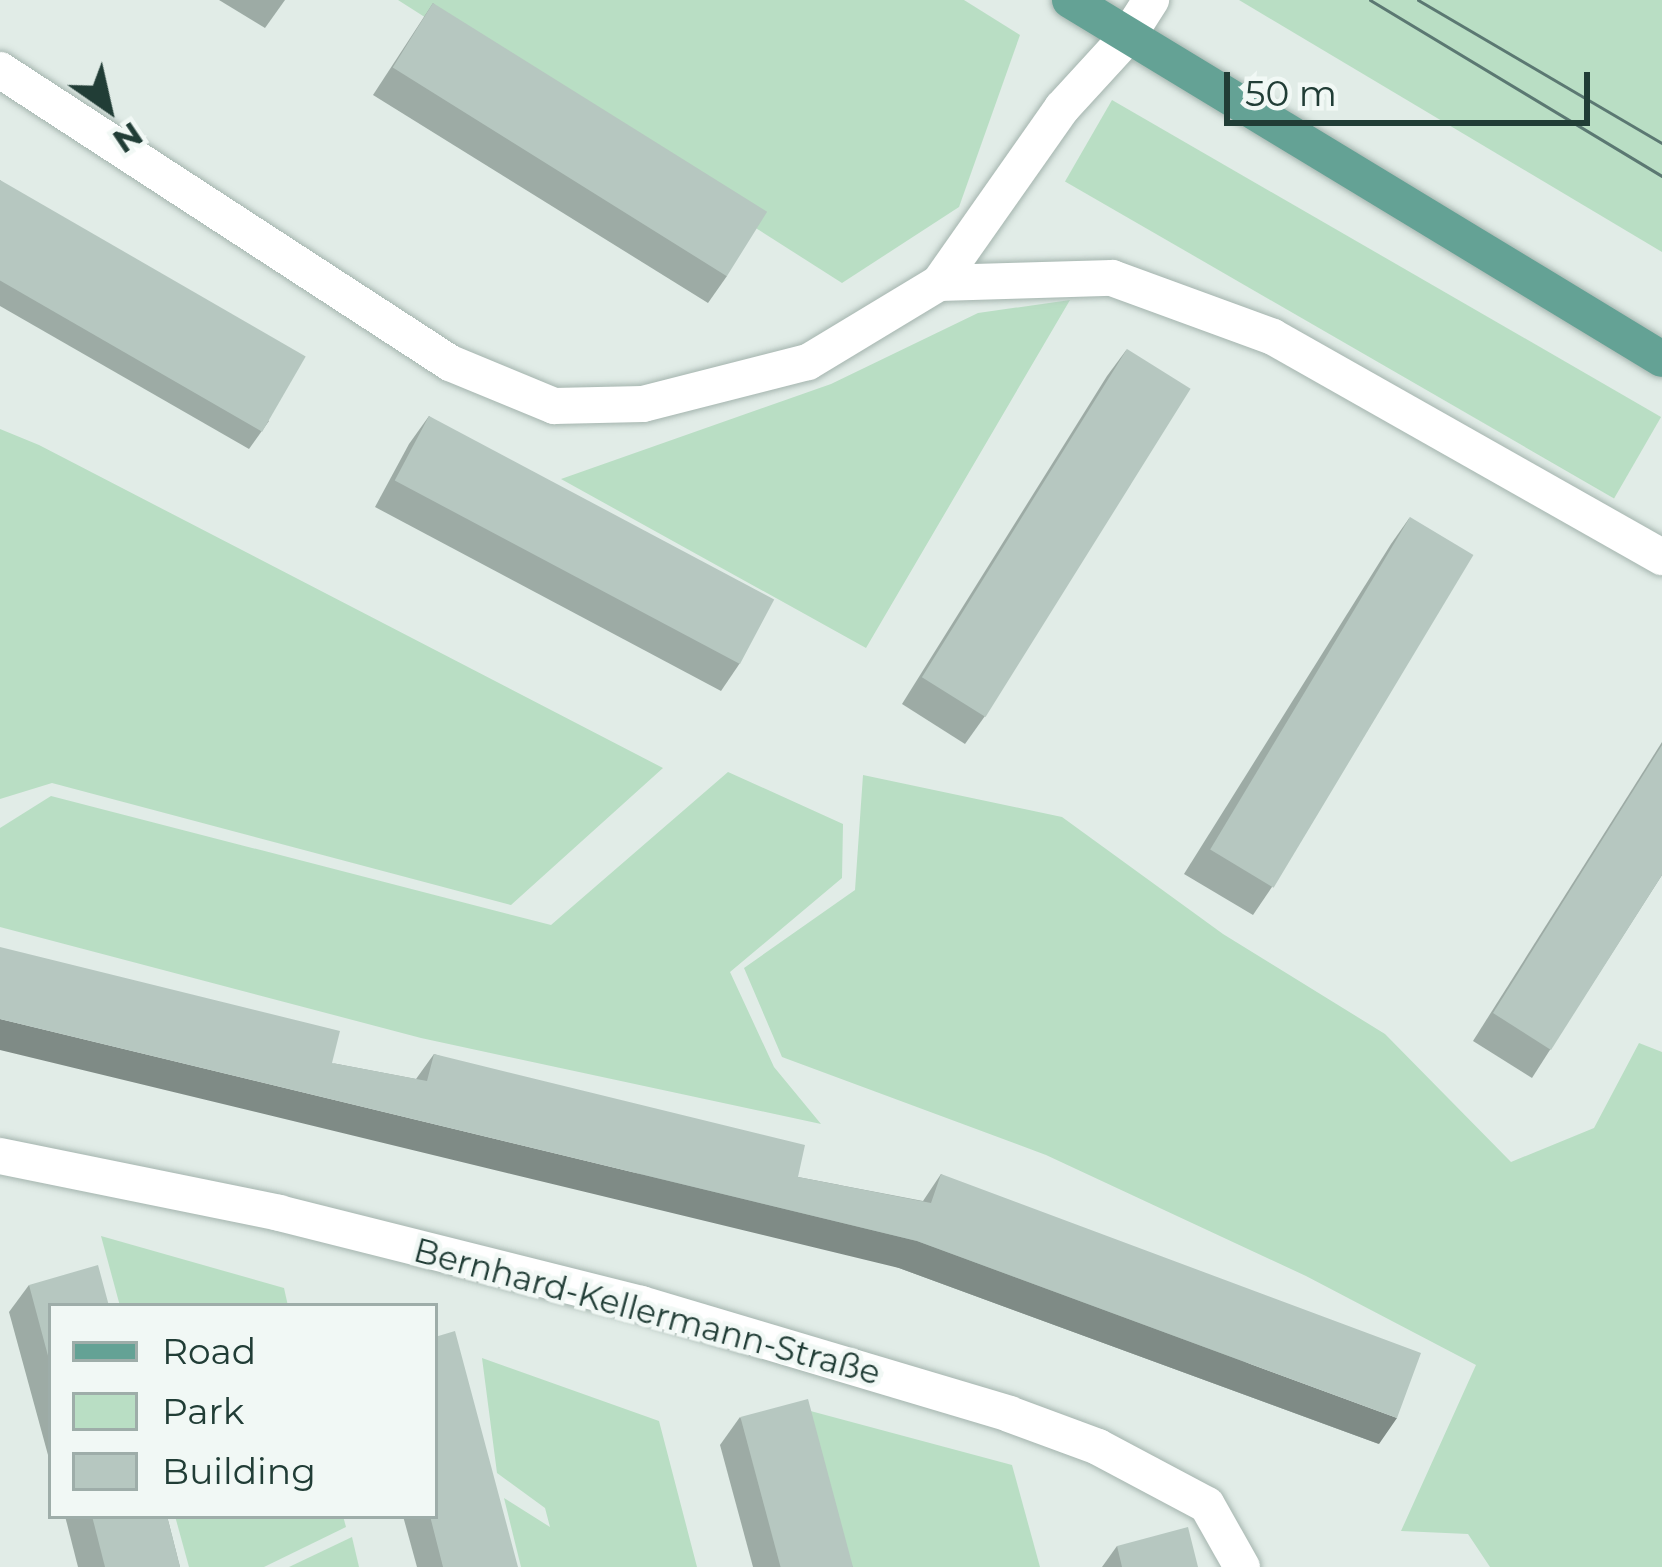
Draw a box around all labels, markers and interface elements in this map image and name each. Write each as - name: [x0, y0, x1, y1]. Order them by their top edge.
- north arrow: [48, 48, 168, 168]
- scale bar: [1230, 48, 1596, 122]
- text: 50 m: [1245, 71, 1337, 115]
- text: N: [106, 114, 150, 162]
- street label: Bernhard-Kellermann-Straße: [410, 1231, 884, 1393]
- legend: [48, 1303, 438, 1519]
- text: Road: [162, 1329, 256, 1373]
- text: Park: [162, 1389, 244, 1433]
- text: Building: [162, 1449, 316, 1493]

